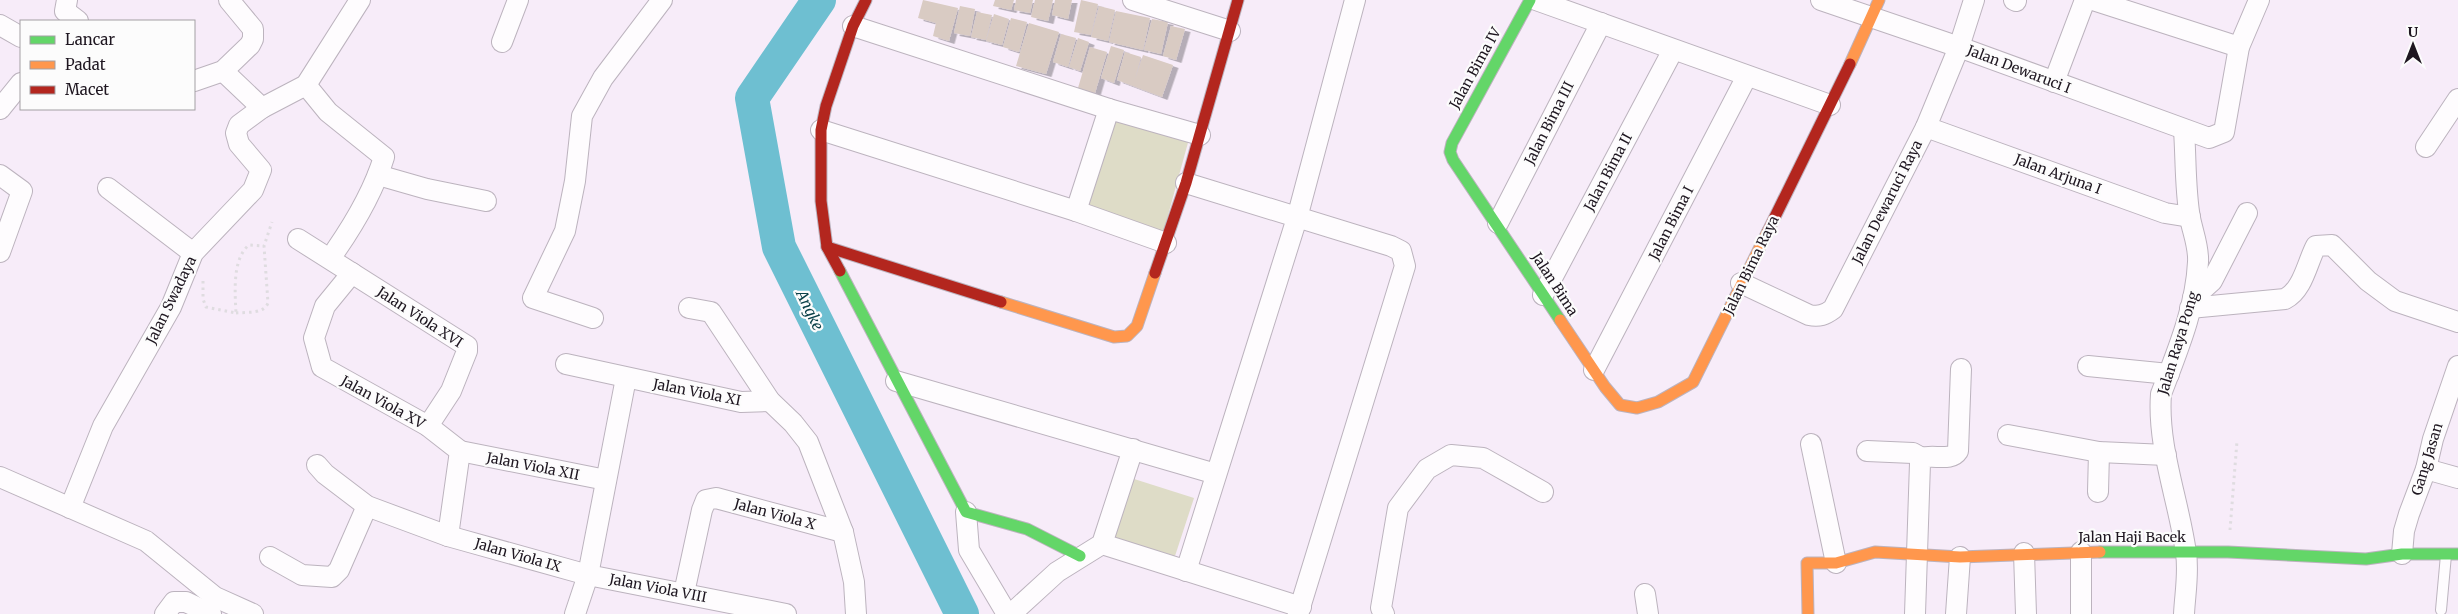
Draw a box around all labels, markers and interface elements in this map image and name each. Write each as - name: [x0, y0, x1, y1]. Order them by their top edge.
- legend: [20, 20, 195, 110]
- north arrow: [2388, 20, 2438, 70]
- text: U: [2408, 23, 2419, 41]
- street label: Jalan Bima IV: [1445, 24, 1505, 113]
- text: Lancar: [65, 30, 115, 49]
- street label: Jalan Dewaruci I: [1964, 41, 2073, 97]
- text: Padat: [65, 55, 106, 74]
- street label: Jalan Bima III: [1520, 78, 1578, 169]
- text: Macet: [65, 80, 109, 99]
- street label: Jalan Bima II: [1579, 130, 1636, 215]
- street label: Jalan Dewaruci Raya: [1847, 136, 1926, 268]
- street label: Jalan Arjuna I: [2011, 150, 2104, 198]
- street label: Jalan Bima I: [1644, 183, 1697, 264]
- street label: Jalan Bima Raya: [1719, 212, 1783, 318]
- street label: Jalan Bima: [1527, 248, 1582, 320]
- street label: Jalan Swadaya: [142, 253, 200, 348]
- street label: Jalan Viola XVI: [373, 282, 466, 351]
- water label: Angke: [792, 286, 828, 334]
- street label: Jalan Raya Pong: [2153, 289, 2202, 398]
- street label: Jalan Viola XV: [337, 371, 429, 433]
- street label: Jalan Viola XI: [651, 374, 742, 409]
- street label: Gang Jasan: [2407, 421, 2447, 497]
- street label: Jalan Viola XII: [484, 448, 581, 484]
- street label: Jalan Viola X: [731, 494, 818, 534]
- street label: Jalan Haji Bacek: [2077, 528, 2186, 546]
- street label: Jalan Viola IX: [472, 534, 563, 576]
- street label: Jalan Viola VIII: [607, 570, 708, 606]

